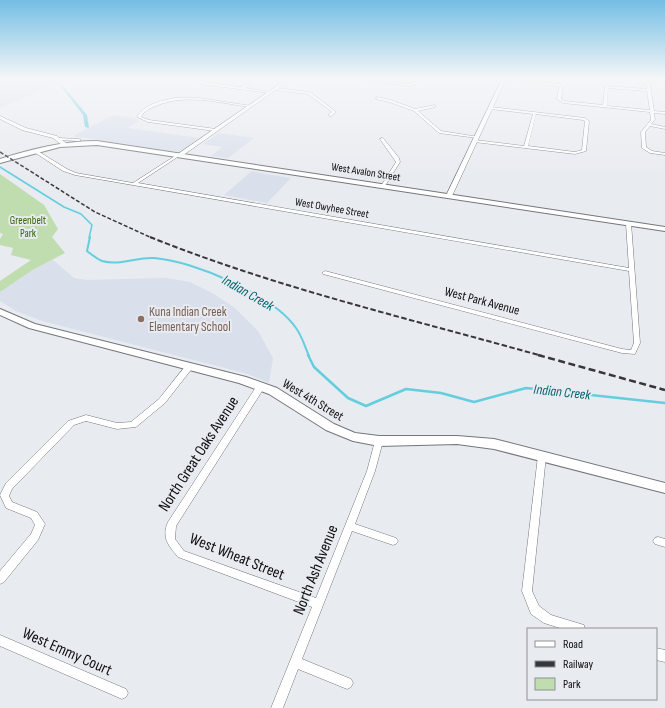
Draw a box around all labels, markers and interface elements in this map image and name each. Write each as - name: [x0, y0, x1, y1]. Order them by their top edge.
- street label: West Avalon Street: [331, 160, 402, 184]
- street label: West Owyhee Street: [294, 195, 371, 221]
- park label: Greenbelt Park: [10, 214, 47, 240]
- water label: Indian Creek: [219, 271, 278, 315]
- street label: West Park Avenue: [443, 283, 521, 319]
- place label: Kuna Indian Creek Elementary School: [149, 304, 231, 335]
- marker: Kuna Indian Creek Elementary School: [136, 314, 146, 324]
- street label: West 4th Street: [279, 375, 347, 425]
- water label: Indian Creek: [533, 381, 592, 404]
- street label: North Great Oaks Avenue: [155, 393, 243, 515]
- street label: North Ash Avenue: [289, 522, 343, 618]
- street label: West Wheat Street: [187, 529, 287, 585]
- street label: West Emmy Court: [19, 624, 115, 680]
- legend: [527, 628, 657, 700]
- text: Road: [563, 637, 583, 652]
- text: Railway: [563, 657, 594, 672]
- text: Park: [563, 677, 581, 692]

